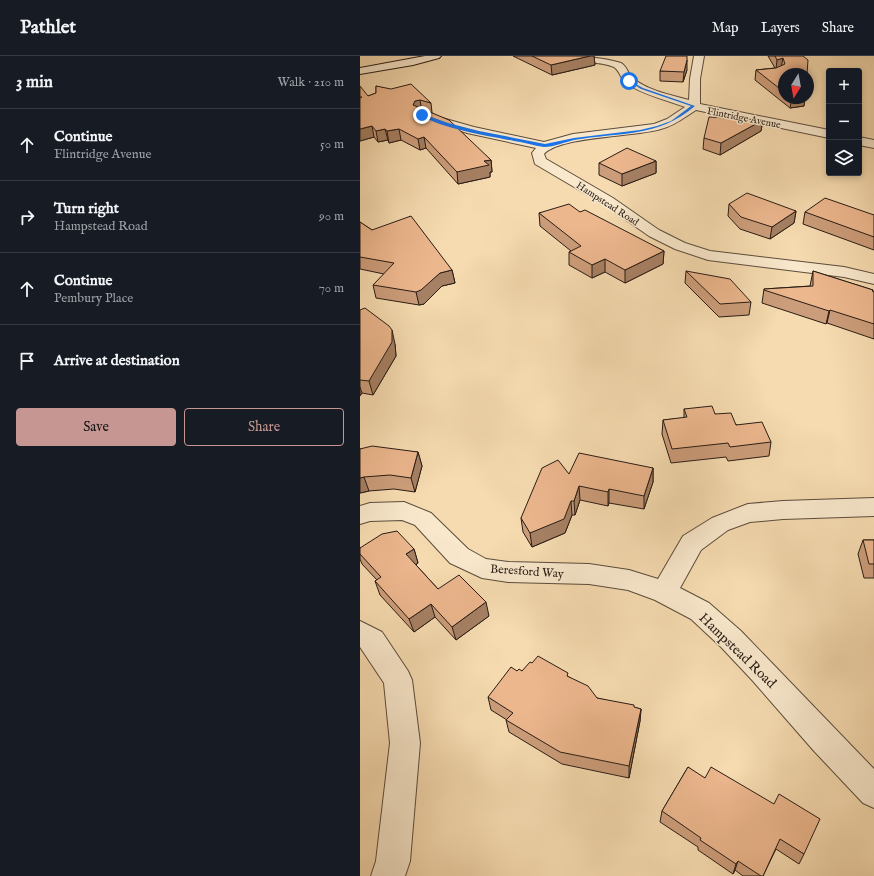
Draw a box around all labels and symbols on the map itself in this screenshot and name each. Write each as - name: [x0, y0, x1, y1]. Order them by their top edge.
- north arrow: [778, 68, 814, 104]
- route start: [620, 72, 638, 90]
- street label: Flintridge Avenue: [706, 105, 782, 132]
- route end: [413, 106, 431, 124]
- street label: Hampstead Road: [573, 179, 641, 230]
- street label: Beresford Way: [490, 561, 564, 582]
- street label: Hampstead Road: [695, 609, 780, 693]

